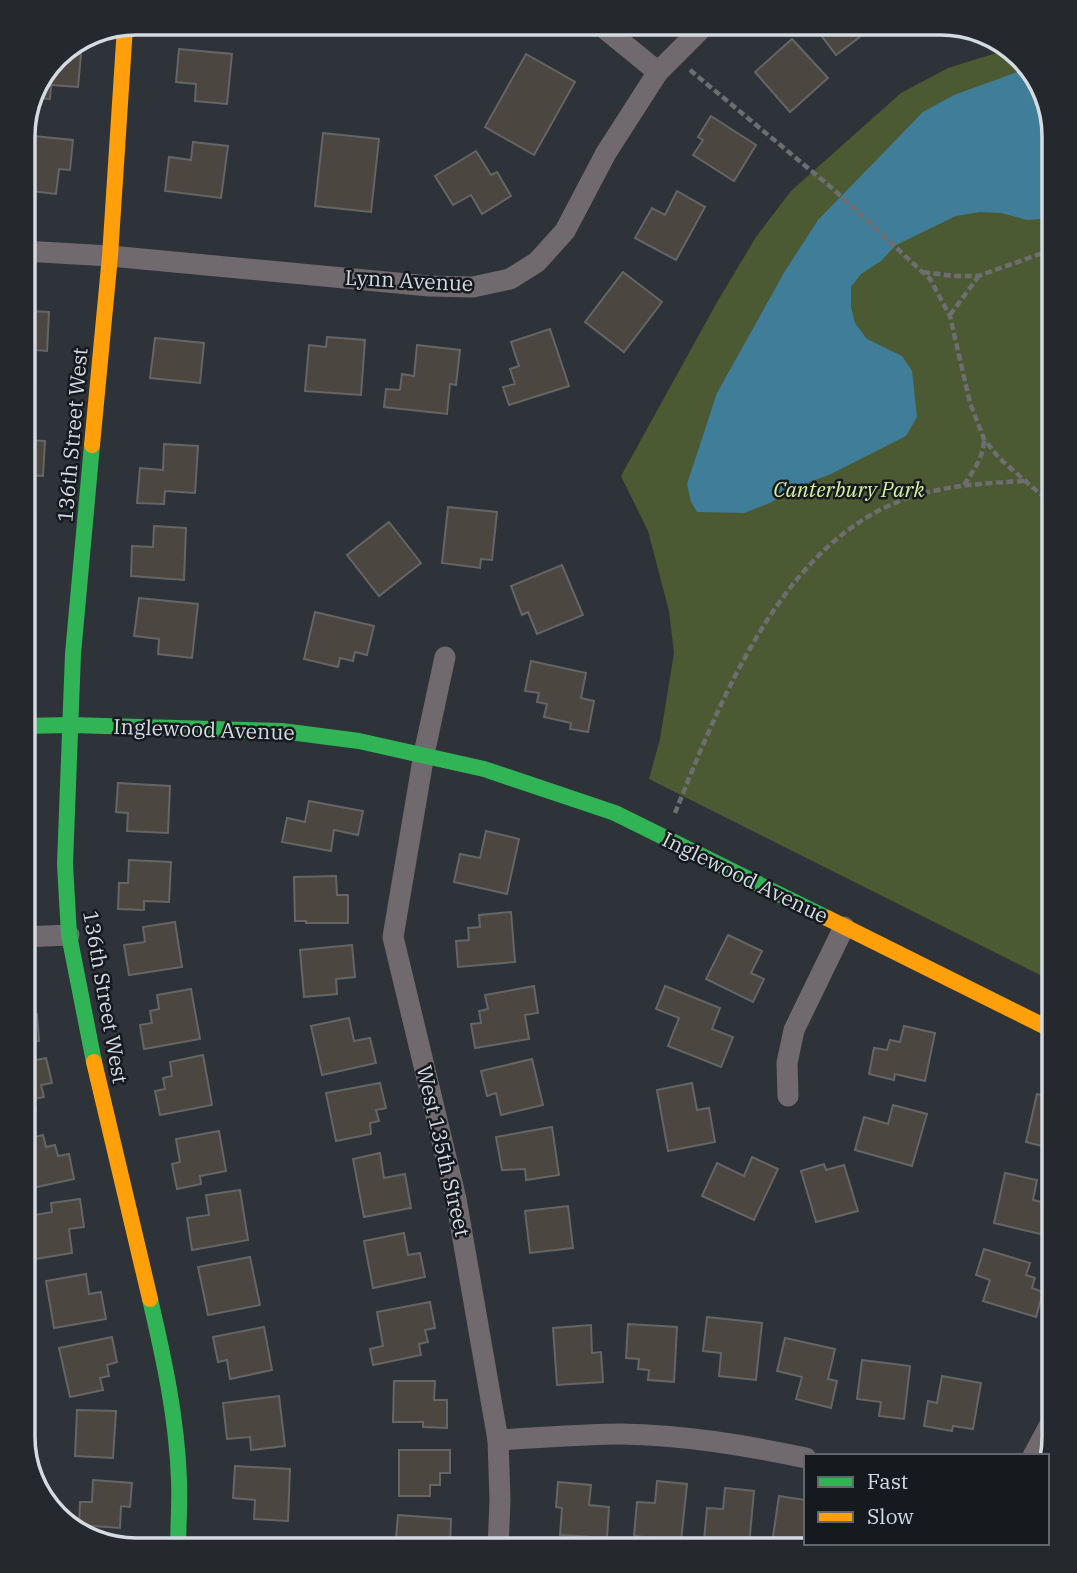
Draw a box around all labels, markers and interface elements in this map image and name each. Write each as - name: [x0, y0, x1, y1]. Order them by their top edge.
- street label: Lynn Avenue: [344, 263, 474, 297]
- street label: 136th Street West: [50, 346, 94, 523]
- park label: Canterbury Park: [773, 475, 926, 503]
- street label: Inglewood Avenue: [113, 712, 295, 746]
- street label: Inglewood Avenue: [658, 825, 833, 929]
- street label: 136th Street West: [77, 908, 135, 1086]
- street label: West 135th Street: [411, 1062, 477, 1239]
- legend: [804, 1454, 1049, 1545]
- text: Fast: [867, 1467, 908, 1495]
- text: Slow: [867, 1502, 914, 1530]

